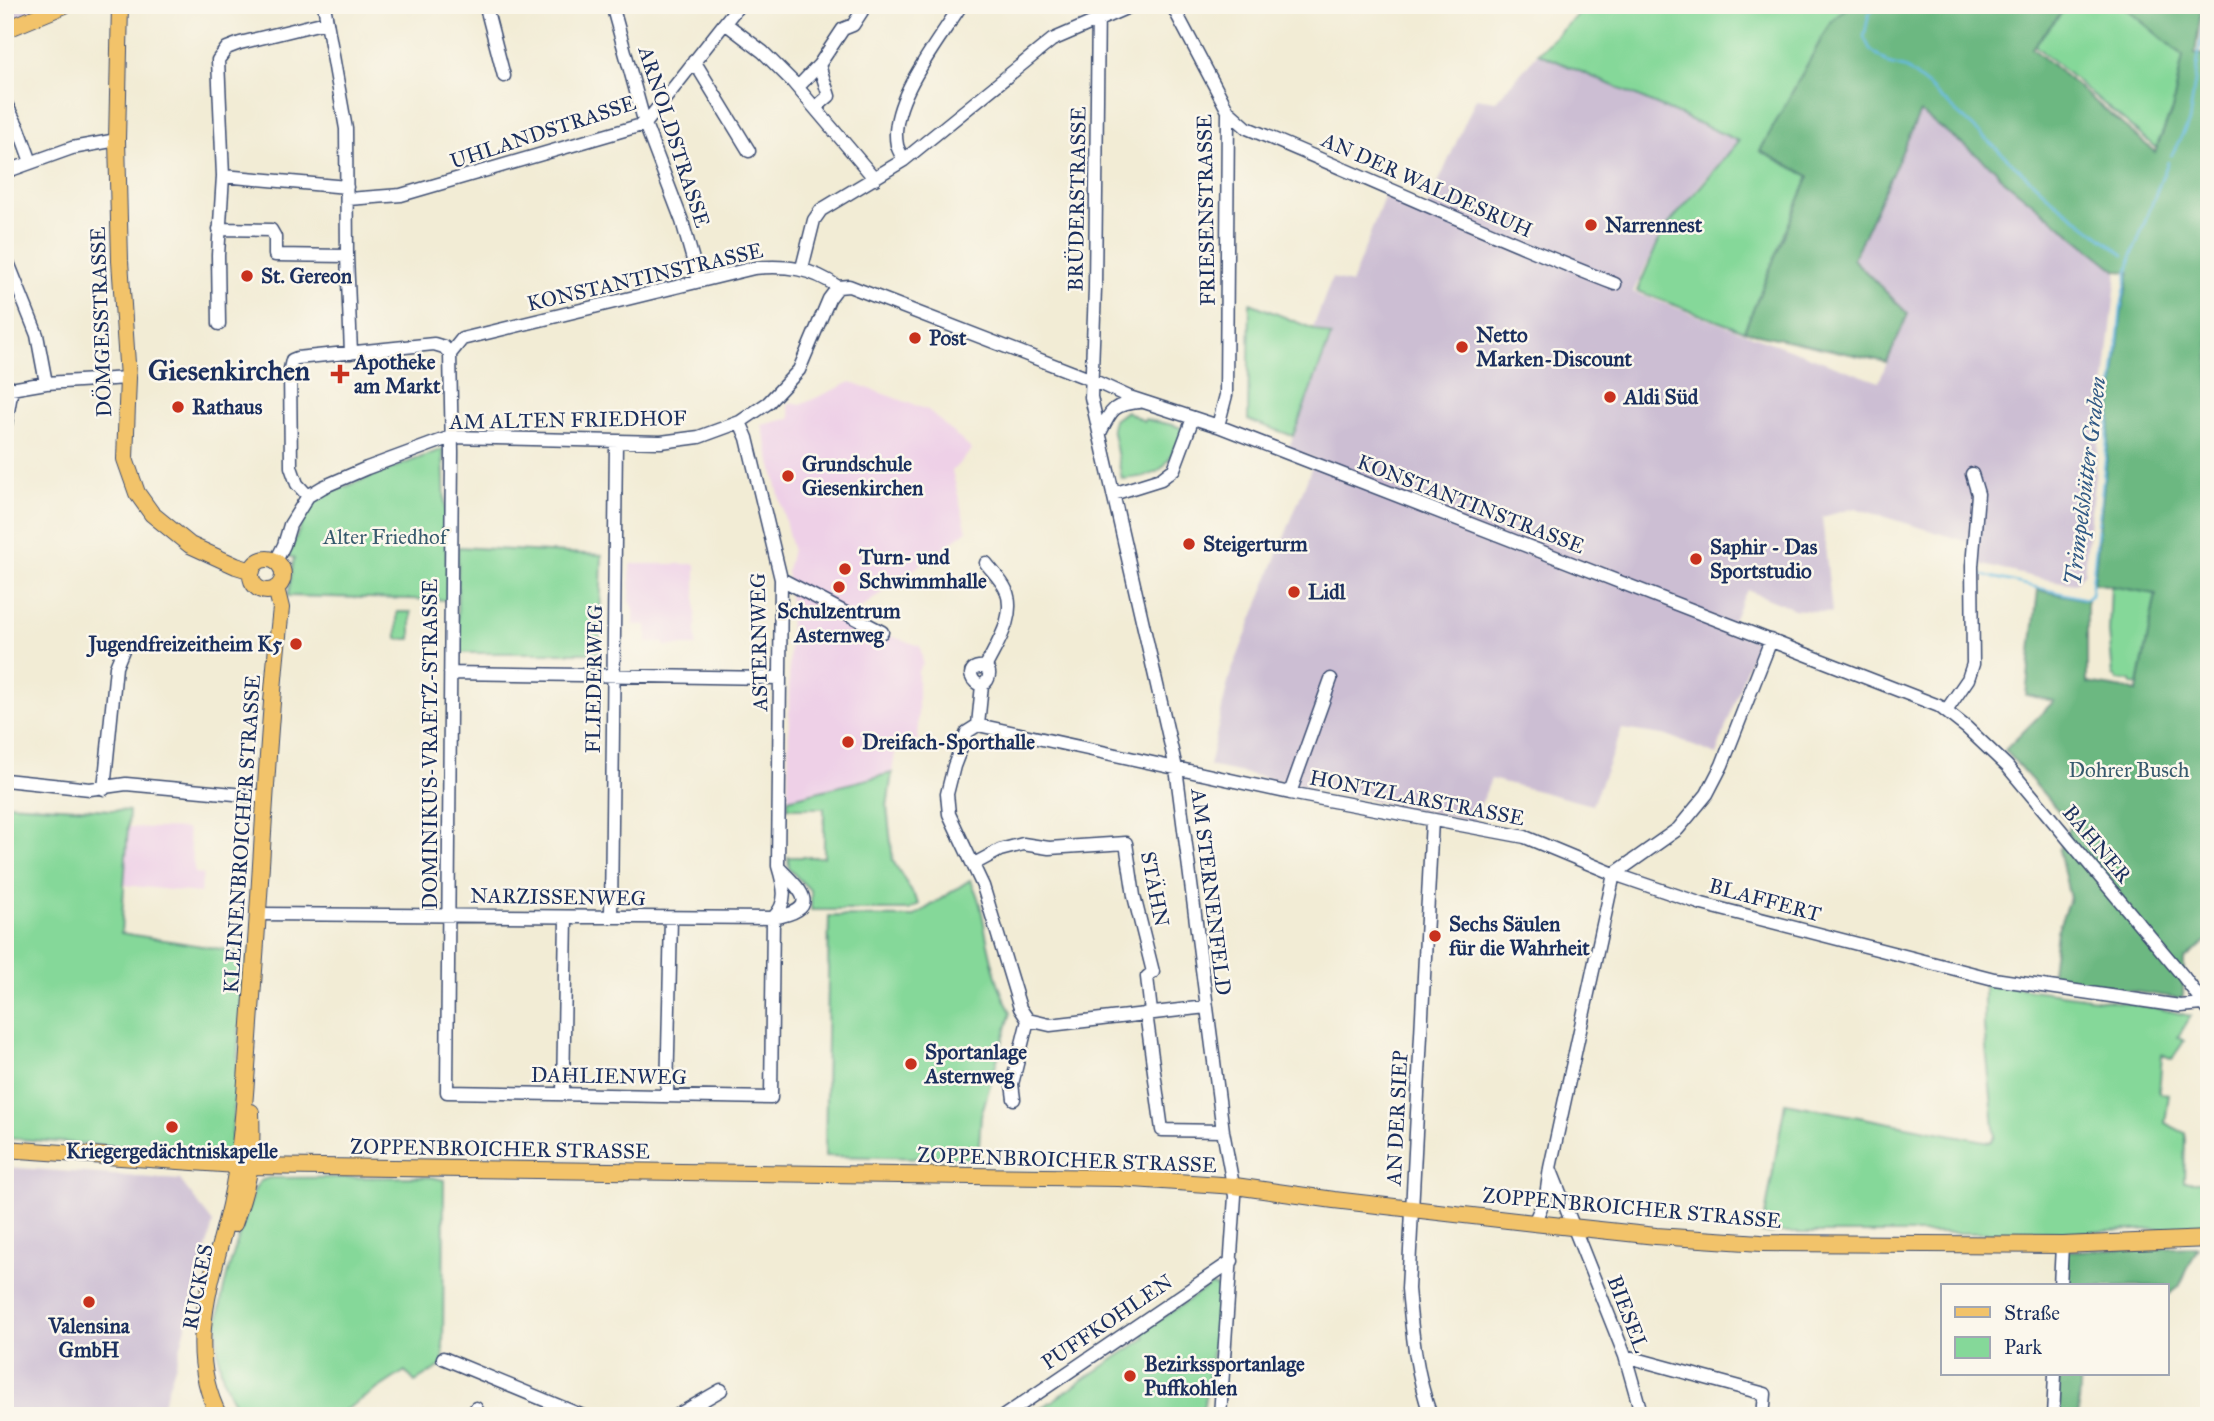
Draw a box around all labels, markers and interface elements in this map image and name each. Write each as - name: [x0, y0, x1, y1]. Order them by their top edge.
- street label: ARNOLDSTRASSE: [632, 42, 716, 231]
- street label: UHLANDSTRASSE: [447, 90, 639, 174]
- street label: BRÜDERSTRASSE: [1062, 106, 1092, 292]
- street label: FRIESENSTRASSE: [1191, 114, 1221, 306]
- street label: AN DER WALDESRUH: [1317, 126, 1536, 243]
- place label: Narrennest: [1605, 212, 1703, 238]
- marker: Narrennest: [1583, 217, 1599, 233]
- street label: DÖMGESSTRASSE: [85, 226, 117, 418]
- street label: KONSTANTINSTRASSE: [524, 237, 766, 317]
- place label: St. Gereon: [261, 263, 353, 289]
- marker: St. Gereon: [239, 268, 255, 284]
- place label: Netto Marken-Discount: [1476, 322, 1633, 372]
- place label: Post: [929, 325, 967, 351]
- marker: Post: [907, 330, 923, 346]
- marker: Netto Marken-Discount: [1454, 339, 1470, 355]
- place label: Apotheke am Markt: [352, 349, 441, 399]
- district label: Giesenkirchen: [148, 353, 310, 388]
- marker: Apotheke am Markt: [332, 366, 348, 382]
- water label: Trimpelshütter Graben: [2058, 375, 2113, 587]
- place label: Aldi Süd: [1622, 384, 1699, 410]
- marker: Aldi Süd: [1602, 389, 1618, 405]
- place label: Rathaus: [192, 394, 263, 420]
- marker: Rathaus: [170, 399, 186, 415]
- street label: AM ALTEN FRIEDHOF: [448, 405, 687, 435]
- street label: KONSTANTINSTRASSE: [1354, 449, 1588, 559]
- place label: Grundschule Giesenkirchen: [802, 451, 924, 501]
- marker: Grundschule Giesenkirchen: [780, 468, 796, 484]
- park label: Alter Friedhof: [322, 524, 450, 550]
- place label: Steigerturm: [1203, 531, 1308, 557]
- place label: Saphir - Das Sportstudio: [1710, 534, 1818, 584]
- marker: Steigerturm: [1181, 536, 1197, 552]
- place label: Turn- und Schwimmhalle: [858, 544, 987, 594]
- marker: Saphir - Das Sportstudio: [1688, 551, 1704, 567]
- marker: Turn- und Schwimmhalle: [837, 561, 853, 577]
- street label: ASTERNWEG: [745, 572, 773, 713]
- street label: DOMINIKUS-VRAETZ-STRASSE: [417, 579, 443, 909]
- marker: Schulzentrum Asternweg: [831, 579, 847, 595]
- place label: Lidl: [1308, 579, 1347, 605]
- marker: Lidl: [1286, 584, 1302, 600]
- place label: Schulzentrum Asternweg: [777, 598, 901, 648]
- street label: FLIEDERWEG: [580, 604, 608, 754]
- place label: Jugendfreizeitheim K5: [85, 631, 282, 658]
- marker: Jugendfreizeitheim K5: [288, 636, 304, 652]
- street label: KLEINENBROICHER STRASSE: [218, 674, 266, 994]
- place label: Dreifach-Sporthalle: [862, 729, 1035, 755]
- marker: Dreifach-Sporthalle: [840, 734, 856, 750]
- park label: Dohrer Busch: [2068, 757, 2190, 783]
- street label: HONTZLARSTRASSE: [1307, 764, 1527, 832]
- street label: AM STERNENFELD: [1185, 786, 1237, 997]
- street label: BAHNER: [2057, 800, 2138, 889]
- street label: STÄHN: [1135, 849, 1175, 929]
- street label: BLAFFERT: [1706, 873, 1824, 927]
- street label: NARZISSENWEG: [470, 882, 646, 912]
- place label: Sechs Säulen für die Wahrheit: [1448, 911, 1590, 961]
- marker: Sechs Säulen für die Wahrheit: [1427, 928, 1443, 944]
- place label: Sportanlage Asternweg: [923, 1039, 1027, 1089]
- street label: AN DER SIEP: [1380, 1050, 1414, 1187]
- marker: Sportanlage Asternweg: [903, 1056, 919, 1072]
- street label: DAHLIENWEG: [531, 1062, 687, 1090]
- marker: Kriegergedächtniskapelle: [164, 1119, 180, 1135]
- street label: ZOPPENBROICHER STRASSE: [350, 1133, 650, 1165]
- place label: Kriegergedächtniskapelle: [66, 1138, 278, 1164]
- street label: ZOPPENBROICHER STRASSE: [917, 1142, 1217, 1178]
- street label: ZOPPENBROICHER STRASSE: [1482, 1182, 1782, 1234]
- street label: RUCKES: [177, 1242, 219, 1332]
- street label: PUFFKOHLEN: [1036, 1268, 1178, 1375]
- street label: BIESEL: [1601, 1272, 1655, 1357]
- legend: [1941, 1284, 2168, 1376]
- marker: Valensina GmbH: [81, 1294, 97, 1310]
- text: Straße: [2004, 1300, 2060, 1326]
- place label: Valensina GmbH: [47, 1313, 131, 1363]
- text: Park: [2004, 1334, 2042, 1360]
- place label: Bezirkssportanlage Puffkohlen: [1144, 1351, 1305, 1401]
- marker: Bezirkssportanlage Puffkohlen: [1122, 1368, 1138, 1384]

